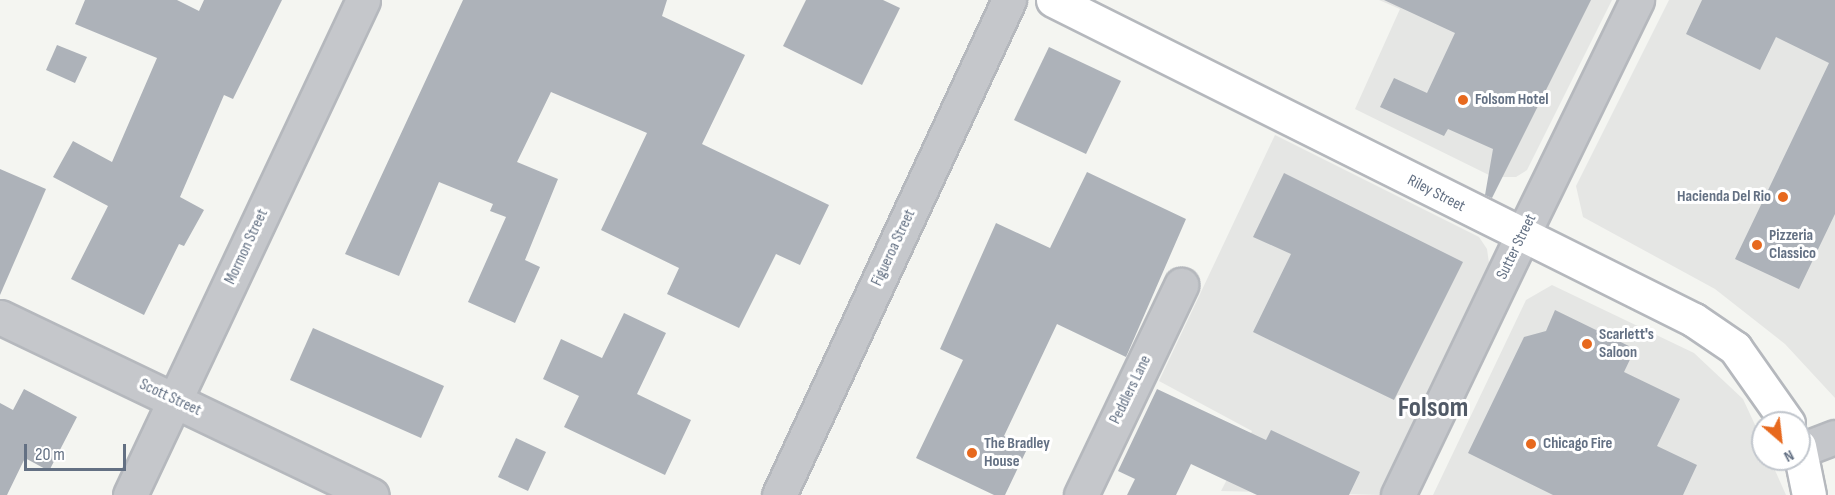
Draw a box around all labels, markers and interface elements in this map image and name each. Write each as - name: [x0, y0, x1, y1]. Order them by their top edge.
- place label: Folsom Hotel: [1475, 90, 1549, 110]
- marker: Folsom Hotel: [1456, 93, 1470, 107]
- street label: Riley Street: [1404, 171, 1468, 217]
- place label: Hacienda Del Rio: [1677, 187, 1771, 207]
- marker: Hacienda Del Rio: [1776, 190, 1790, 204]
- street label: Mormon Street: [221, 206, 273, 288]
- street label: Figueroa Street: [868, 207, 920, 289]
- street label: Sutter Street: [1493, 211, 1541, 283]
- place label: Pizzeria Classico: [1769, 226, 1816, 264]
- marker: Pizzeria Classico: [1750, 238, 1764, 252]
- place label: Scarlett's Saloon: [1599, 325, 1654, 363]
- marker: Scarlett's Saloon: [1580, 337, 1594, 351]
- street label: Peddlers Lane: [1106, 353, 1156, 427]
- street label: Scott Street: [136, 375, 204, 421]
- district label: Folsom: [1398, 391, 1468, 425]
- north arrow: [1751, 411, 1811, 471]
- scale bar: [27, 432, 129, 470]
- place label: The Bradley House: [984, 434, 1050, 472]
- place label: Chicago Fire: [1543, 434, 1612, 454]
- marker: Chicago Fire: [1524, 437, 1538, 451]
- text: 20 m: [35, 444, 65, 465]
- text: N: [1781, 445, 1797, 466]
- marker: The Bradley House: [965, 446, 979, 460]

